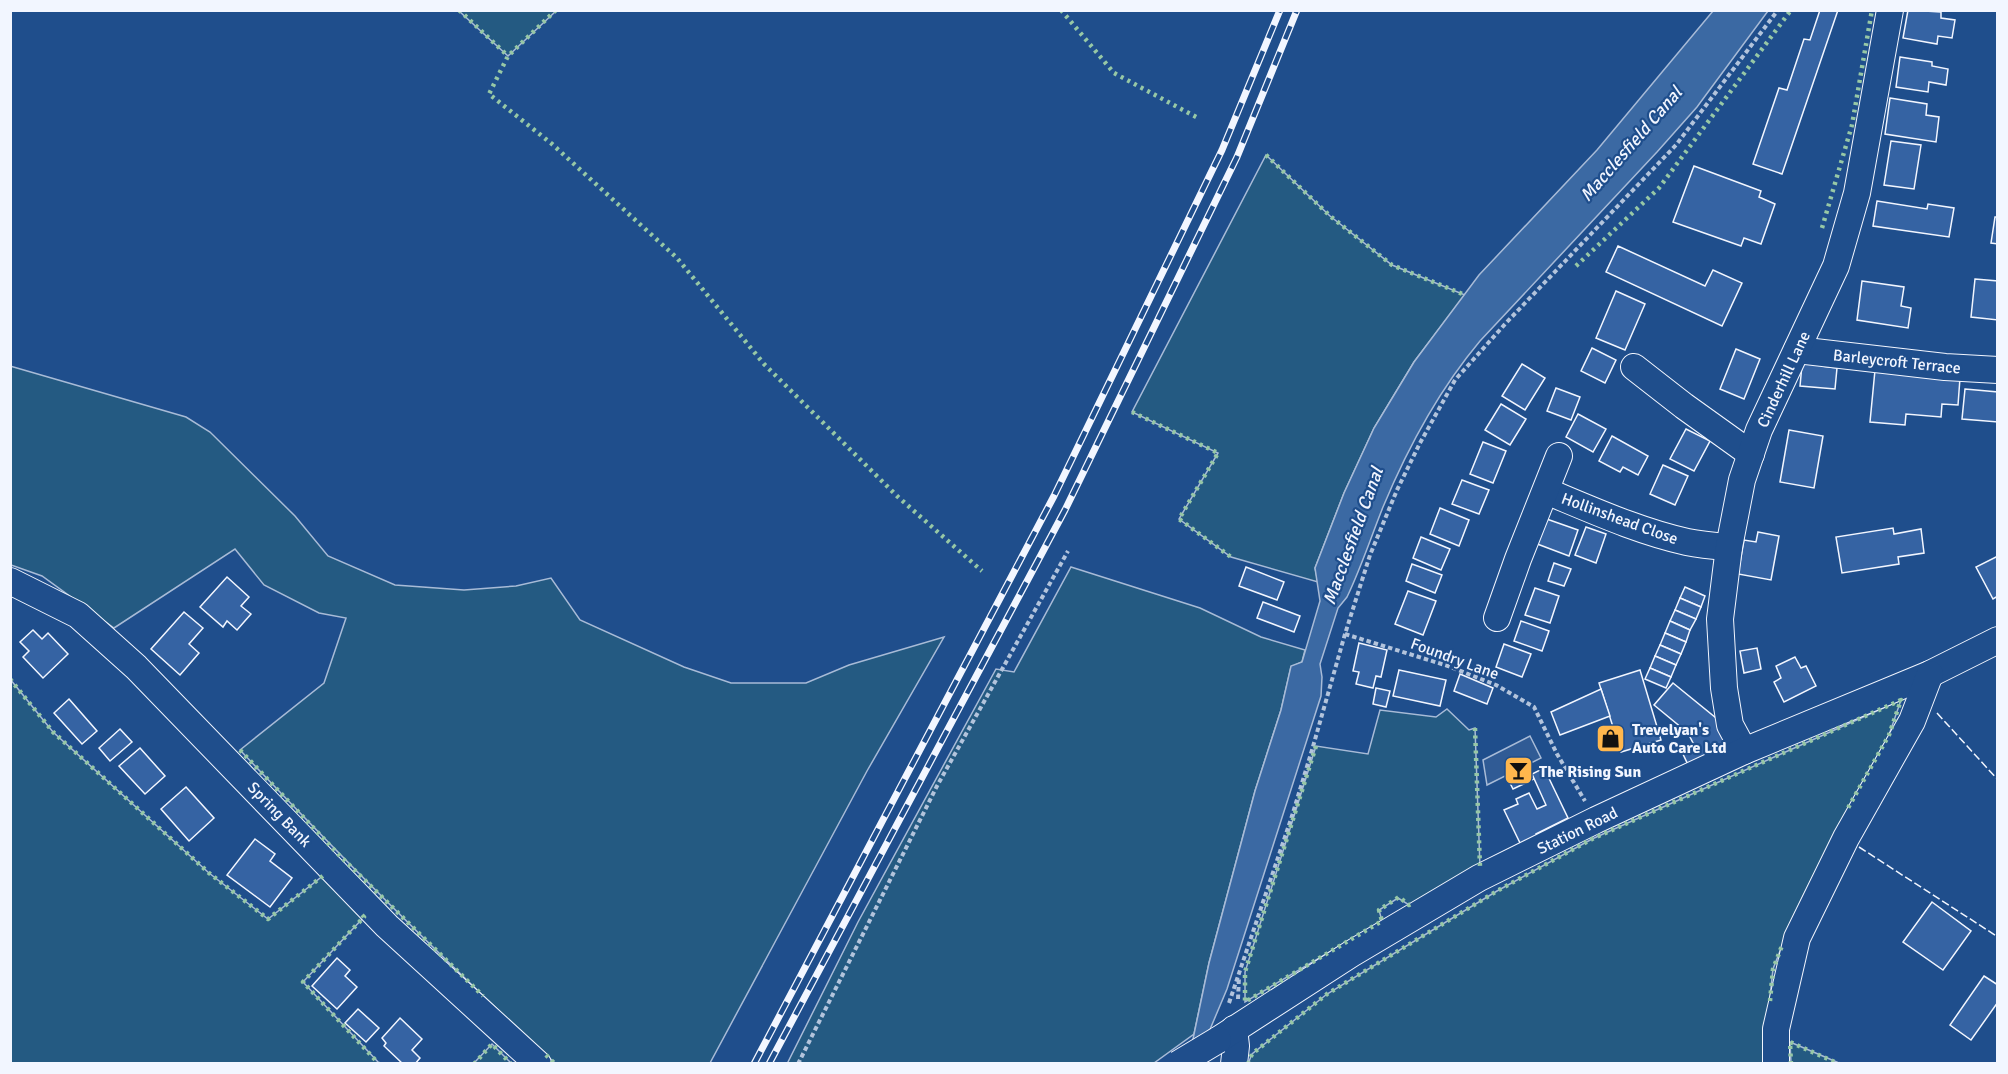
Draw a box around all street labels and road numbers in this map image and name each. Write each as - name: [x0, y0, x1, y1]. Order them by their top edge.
- street label: Cinderhill Lane: [1753, 328, 1815, 431]
- street label: Barleycroft Terrace: [1832, 345, 1962, 379]
- street label: Hollinshead Close: [1559, 489, 1681, 549]
- street label: Foundry Lane: [1408, 634, 1502, 684]
- street label: Spring Bank: [243, 778, 315, 852]
- street label: Station Road: [1534, 803, 1621, 859]

